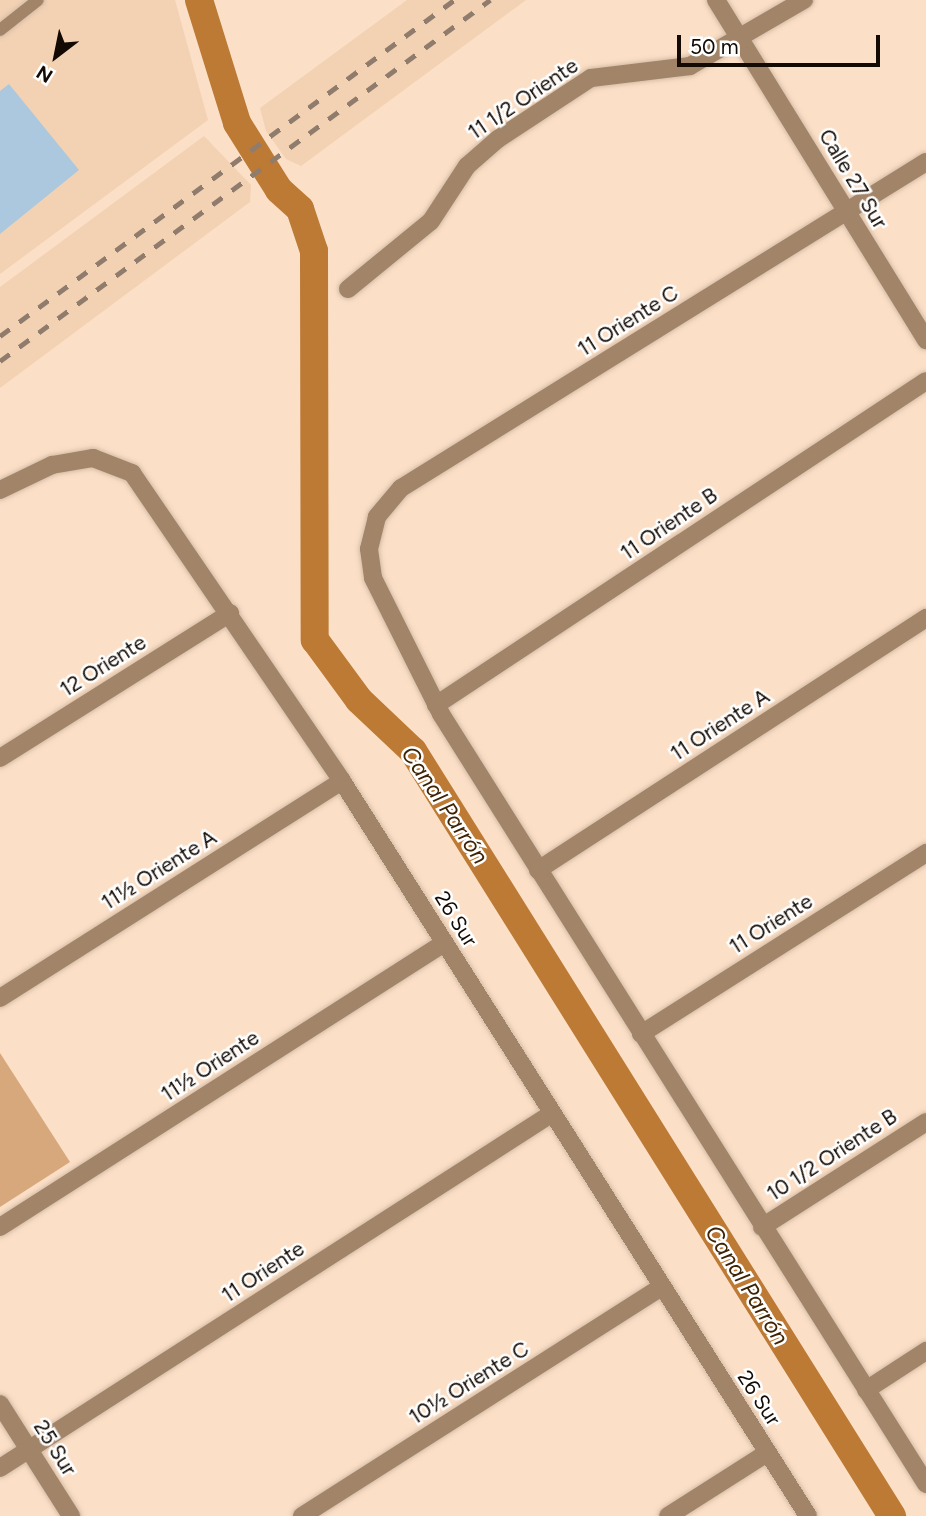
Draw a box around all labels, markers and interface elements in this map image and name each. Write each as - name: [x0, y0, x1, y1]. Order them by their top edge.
- north arrow: [21, 21, 91, 91]
- scale bar: [681, 21, 884, 65]
- text: 50 m: [690, 34, 739, 59]
- street label: 11 1/2 Oriente: [463, 53, 583, 145]
- text: N: [32, 61, 57, 88]
- street label: Calle 27 Sur: [813, 125, 893, 233]
- street label: 11 Oriente C: [573, 280, 683, 362]
- street label: 11 Oriente B: [616, 482, 722, 566]
- street label: 12 Oriente: [55, 630, 151, 702]
- street label: 11 Oriente A: [666, 684, 774, 766]
- water label: Canal Parrón: [396, 741, 494, 869]
- street label: 11½ Oriente A: [97, 825, 221, 915]
- street label: 26 Sur: [429, 887, 483, 951]
- street label: 11 Oriente: [725, 889, 817, 959]
- street label: 11½ Oriente: [156, 1025, 264, 1107]
- street label: 10 1/2 Oriente B: [762, 1104, 902, 1206]
- water label: Canal Parrón: [699, 1220, 795, 1350]
- street label: 11 Oriente: [217, 1236, 309, 1308]
- street label: 10½ Oriente C: [404, 1336, 534, 1430]
- street label: 26 Sur: [732, 1366, 786, 1430]
- street label: 25 Sur: [28, 1416, 82, 1480]

